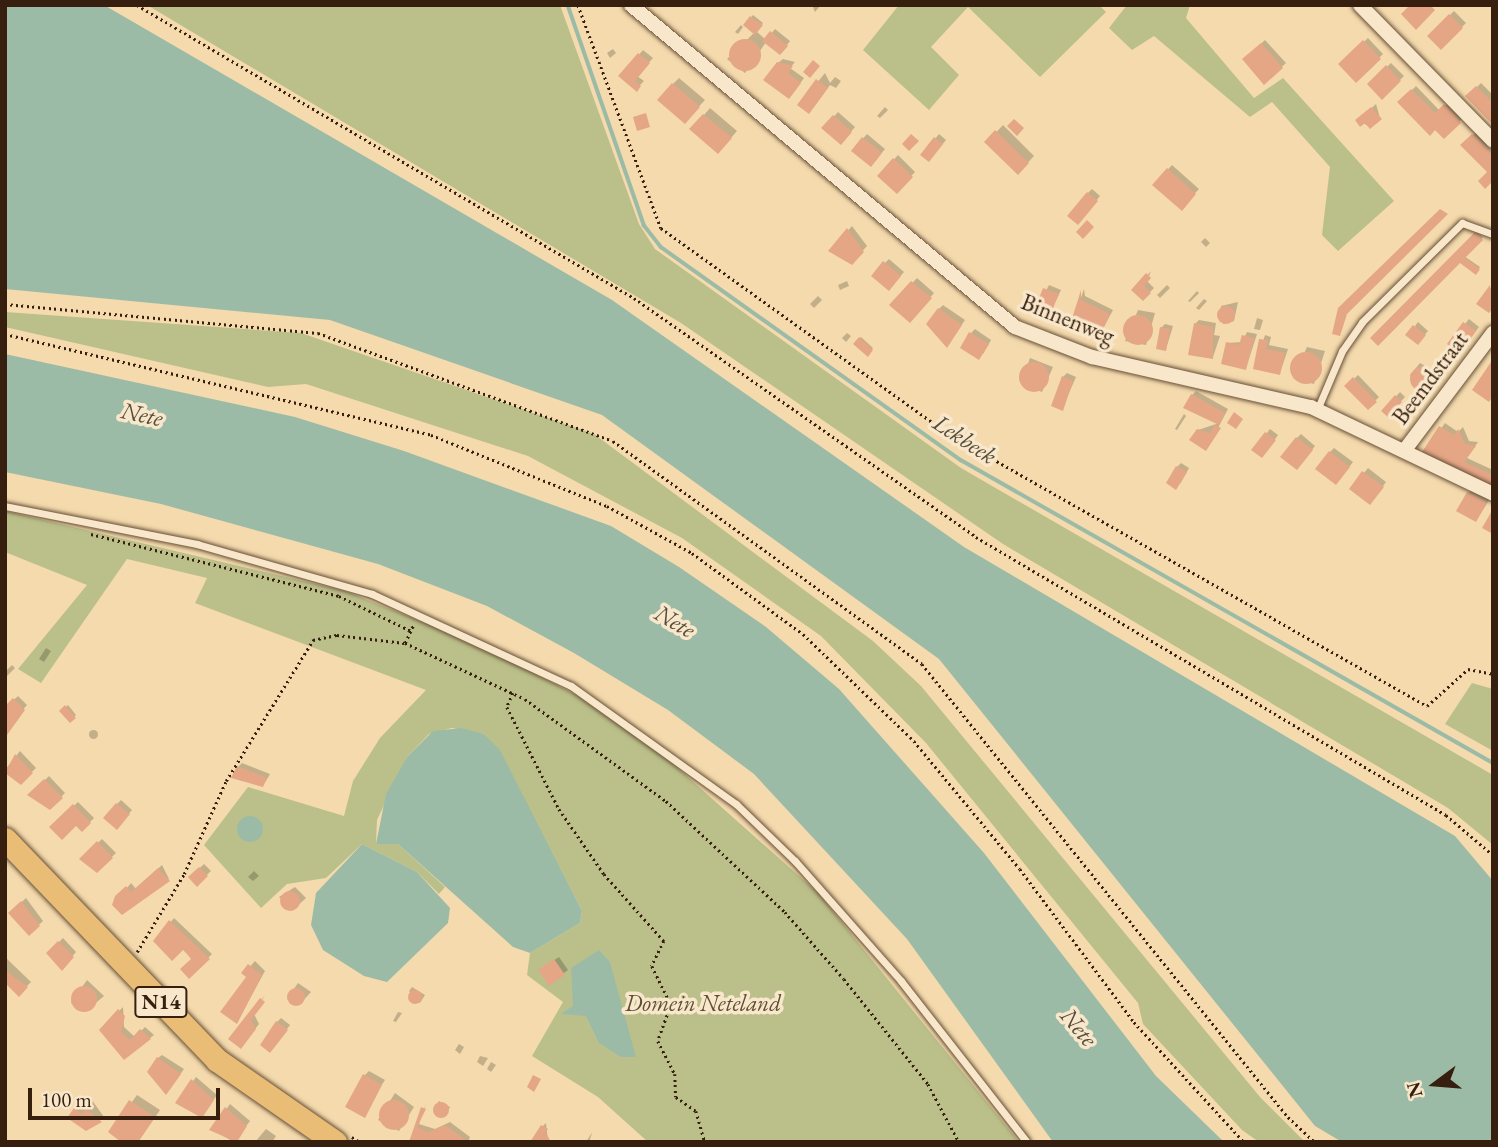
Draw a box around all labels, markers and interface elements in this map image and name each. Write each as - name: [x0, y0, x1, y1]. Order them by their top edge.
- street label: Binnenweg: [1017, 288, 1119, 350]
- street label: Beemdstraat: [1386, 326, 1474, 430]
- water label: Nete: [119, 396, 165, 432]
- water label: Lekbeek: [928, 408, 1002, 470]
- water label: Nete: [650, 598, 700, 644]
- road number: N14: [133, 984, 189, 1020]
- park label: Domein Neteland: [625, 989, 781, 1017]
- water label: Nete: [1055, 1002, 1103, 1052]
- north arrow: [1400, 1049, 1470, 1119]
- scale bar: [32, 1074, 224, 1118]
- text: N: [1400, 1079, 1428, 1101]
- text: 100 m: [41, 1086, 92, 1113]

